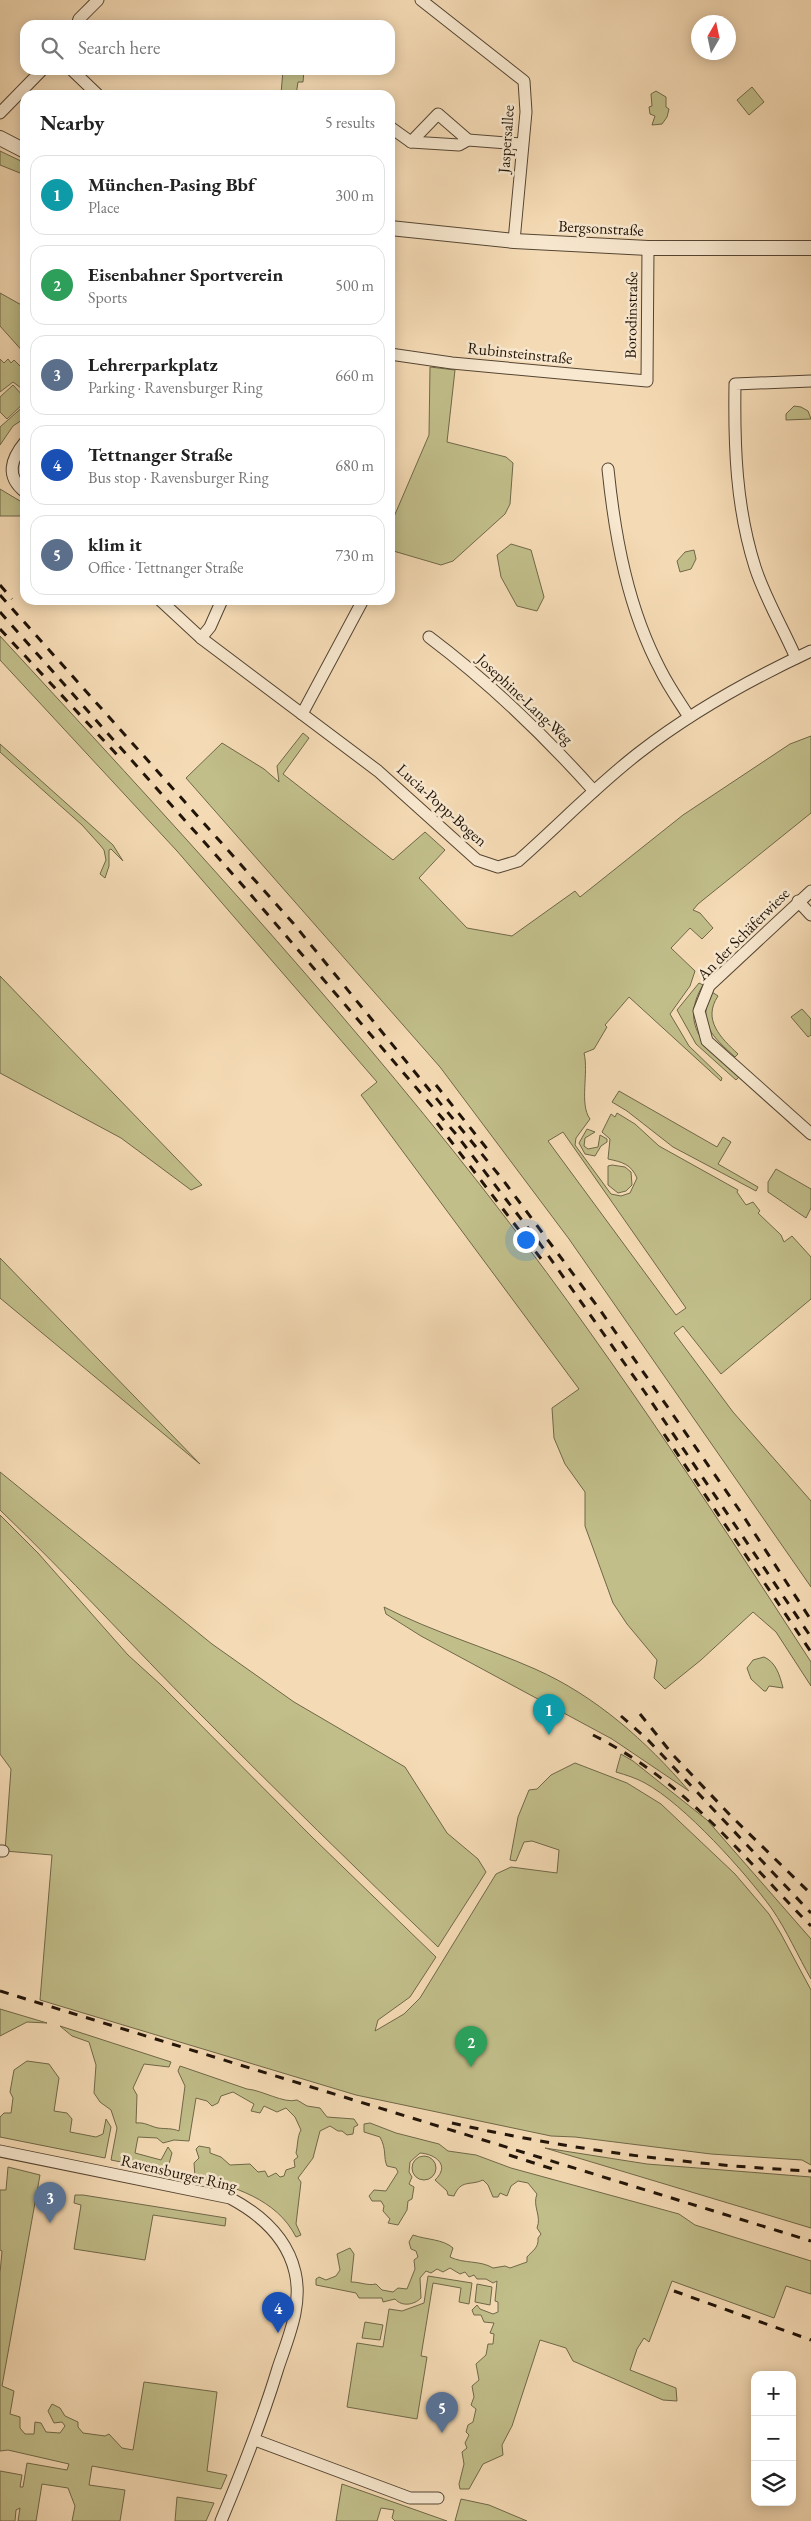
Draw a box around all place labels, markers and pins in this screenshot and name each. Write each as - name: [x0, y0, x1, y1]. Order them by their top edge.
- pin: 1: [533, 1694, 565, 1735]
- pin: 2: [455, 2026, 487, 2067]
- pin: 3: [34, 2182, 66, 2223]
- pin: 4: [262, 2292, 294, 2333]
- pin: 5: [426, 2392, 458, 2433]

